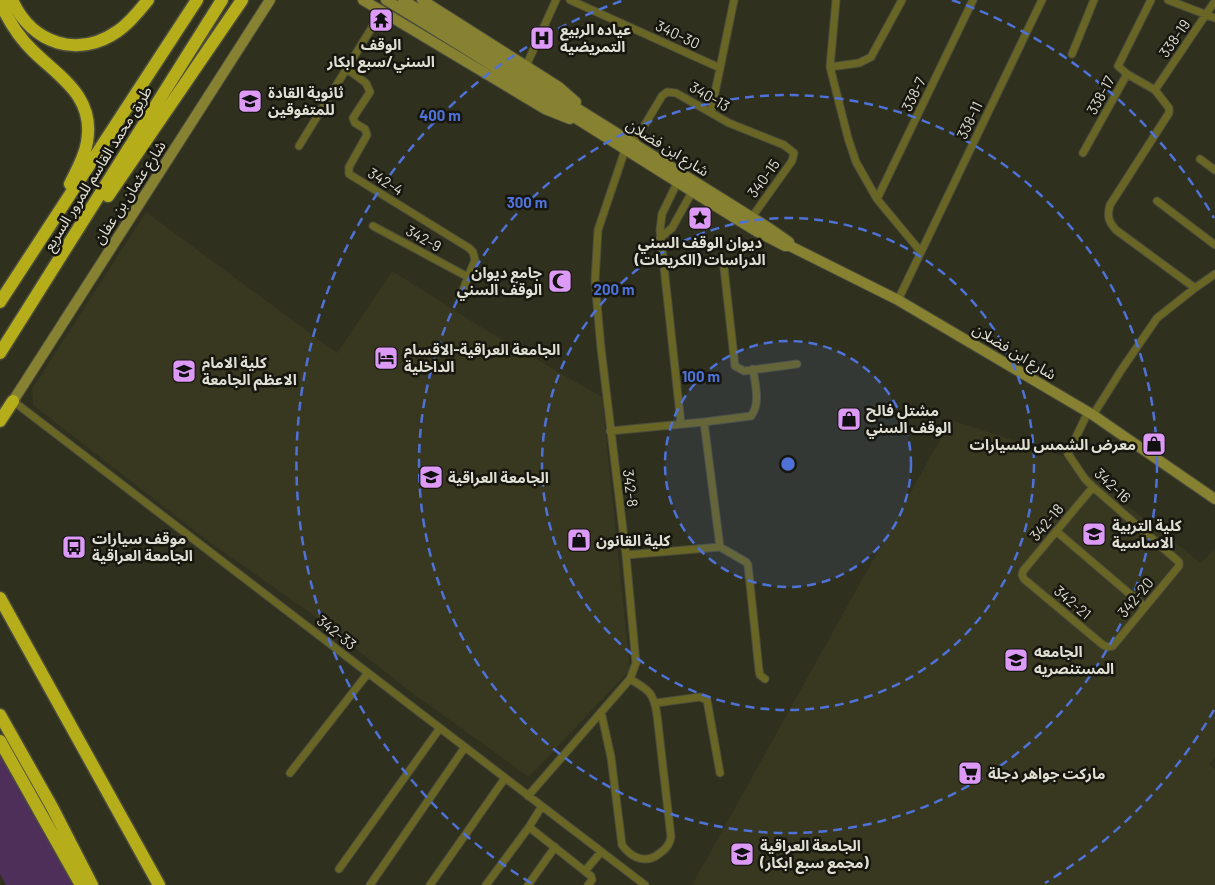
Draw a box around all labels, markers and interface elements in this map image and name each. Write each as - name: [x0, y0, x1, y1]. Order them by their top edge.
- temple icon: الوقف السني/سبع ابكار: [368, 7, 394, 33]
- street label: 340-30: [653, 16, 703, 52]
- street label: 338-19: [1155, 16, 1193, 60]
- place label: عياده الربيع التمريضيه: [560, 20, 631, 56]
- hospital icon: عياده الربيع التمريضيه: [529, 25, 555, 51]
- place label: الوقف السني/سبع ابكار: [326, 35, 435, 73]
- street label: 338-17: [1082, 72, 1118, 118]
- street label: 338-7: [897, 74, 929, 114]
- street label: 340-13: [687, 77, 733, 115]
- street label: طريق محمد القاسم للمرور السريع: [39, 82, 159, 256]
- place label: ثانوية القادة للمتفوقين: [268, 83, 344, 119]
- school or university icon: ثانوية القادة للمتفوقين: [237, 88, 263, 114]
- street label: 338-11: [952, 98, 986, 142]
- text: 400 m: [419, 106, 461, 124]
- street label: شارع ابن فضلان: [621, 114, 713, 183]
- street label: شارع عثمان بن عفان: [89, 137, 173, 249]
- street label: 340-15: [743, 155, 783, 201]
- street label: 342-4: [365, 163, 407, 199]
- text: 300 m: [507, 193, 547, 211]
- place icon: ديوان الوقف السني الدراسات (الكريعات): [687, 205, 713, 231]
- street label: 342-9: [403, 221, 445, 255]
- place label: ديوان الوقف السني الدراسات (الكريعات): [633, 233, 766, 269]
- place label: جامع ديوان الوقف السني: [457, 263, 543, 301]
- mosque icon: جامع ديوان الوقف السني: [547, 268, 573, 294]
- text: 200 m: [593, 280, 635, 298]
- street label: شارع ابن فضلان: [968, 319, 1060, 386]
- place label: الجامعة العراقية-الاقسام الداخلية: [404, 340, 560, 375]
- hotel icon: الجامعة العراقية-الاقسام الداخلية: [373, 345, 399, 371]
- place label: كلية الامام الاعظم الجامعة: [202, 353, 297, 391]
- school or university icon: كلية الامام الاعظم الجامعة: [171, 358, 197, 384]
- text: 100 m: [682, 367, 720, 385]
- place label: مشتل فالح الوقف السني: [866, 401, 951, 439]
- shop icon: مشتل فالح الوقف السني: [836, 406, 862, 432]
- shop icon: معرض الشمس للسيارات: [1141, 431, 1167, 457]
- place label: معرض الشمس للسيارات: [970, 435, 1136, 454]
- centre of rings: [779, 455, 797, 473]
- school or university icon: الجامعة العراقية: [418, 464, 444, 490]
- street label: 342-16: [1091, 464, 1135, 506]
- place label: الجامعة العراقية: [448, 468, 549, 487]
- street label: 342-8: [620, 468, 642, 508]
- street label: 342-18: [1025, 500, 1067, 544]
- place label: كلية التربية الاساسية: [1112, 516, 1182, 551]
- school or university icon: كلية التربية الاساسية: [1081, 521, 1107, 547]
- shop icon: كلية القانون: [566, 527, 592, 553]
- place label: موقف سيارات الجامعة العراقية: [92, 529, 193, 565]
- place label: كلية القانون: [596, 531, 671, 550]
- bus stop icon: موقف سيارات الجامعة العراقية: [61, 534, 87, 560]
- street label: 342-20: [1113, 573, 1157, 621]
- street label: 342-21: [1051, 581, 1095, 623]
- street label: 342-33: [314, 611, 360, 653]
- place label: الجامعه المستنصريه: [1034, 642, 1114, 678]
- school or university icon: الجامعه المستنصريه: [1003, 647, 1029, 673]
- supermarket icon: ماركت جواهر دجلة: [957, 760, 983, 786]
- place label: ماركت جواهر دجلة: [988, 764, 1105, 783]
- place label: الجامعة العراقية (مجمع سبع ابكار): [759, 836, 870, 874]
- school or university icon: الجامعة العراقية (مجمع سبع ابكار): [729, 841, 755, 867]

